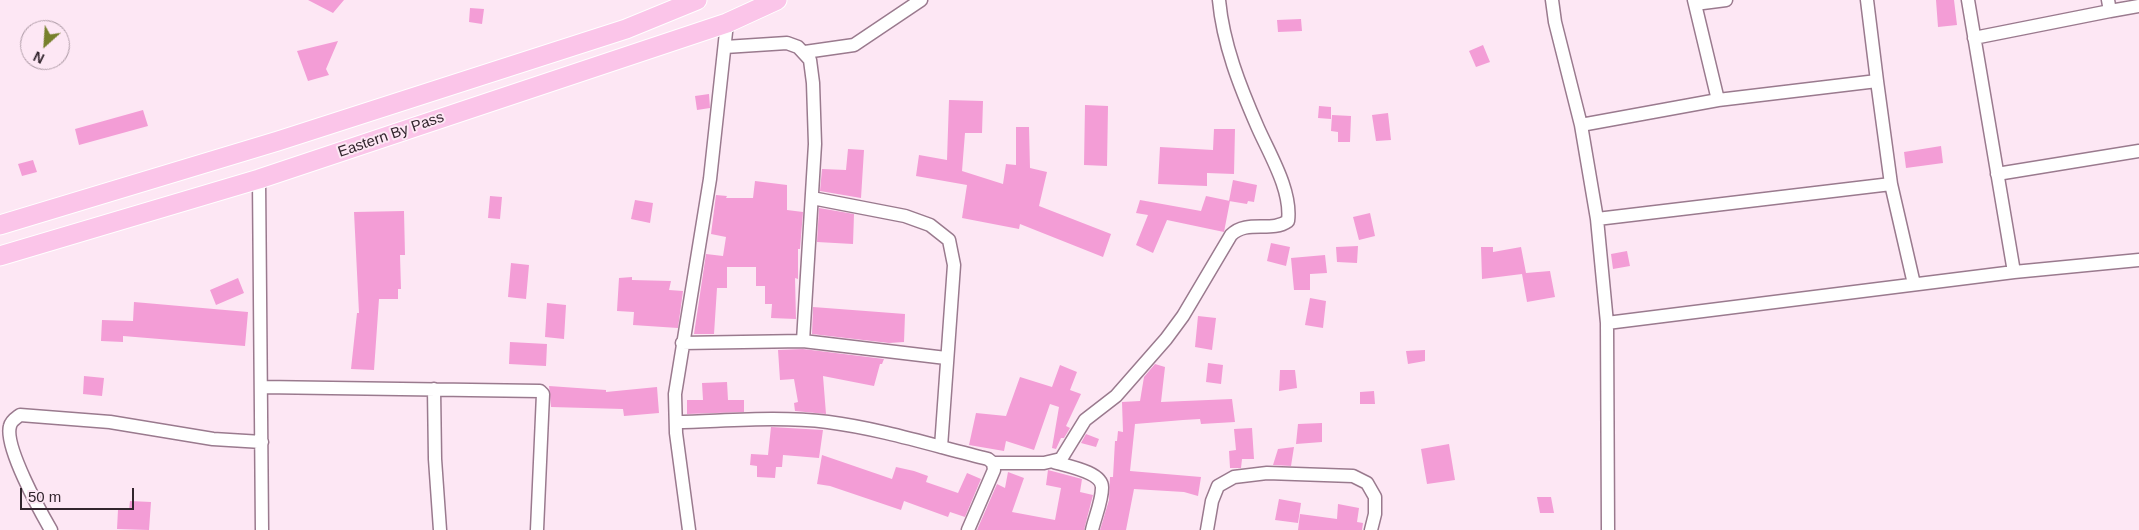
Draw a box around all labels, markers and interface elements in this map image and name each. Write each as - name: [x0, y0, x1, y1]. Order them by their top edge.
- north arrow: [20, 20, 70, 70]
- text: N: [31, 48, 47, 67]
- street label: Eastern By Pass: [336, 108, 446, 162]
- scale bar: [22, 478, 136, 510]
- text: 50 m: [28, 488, 61, 505]

